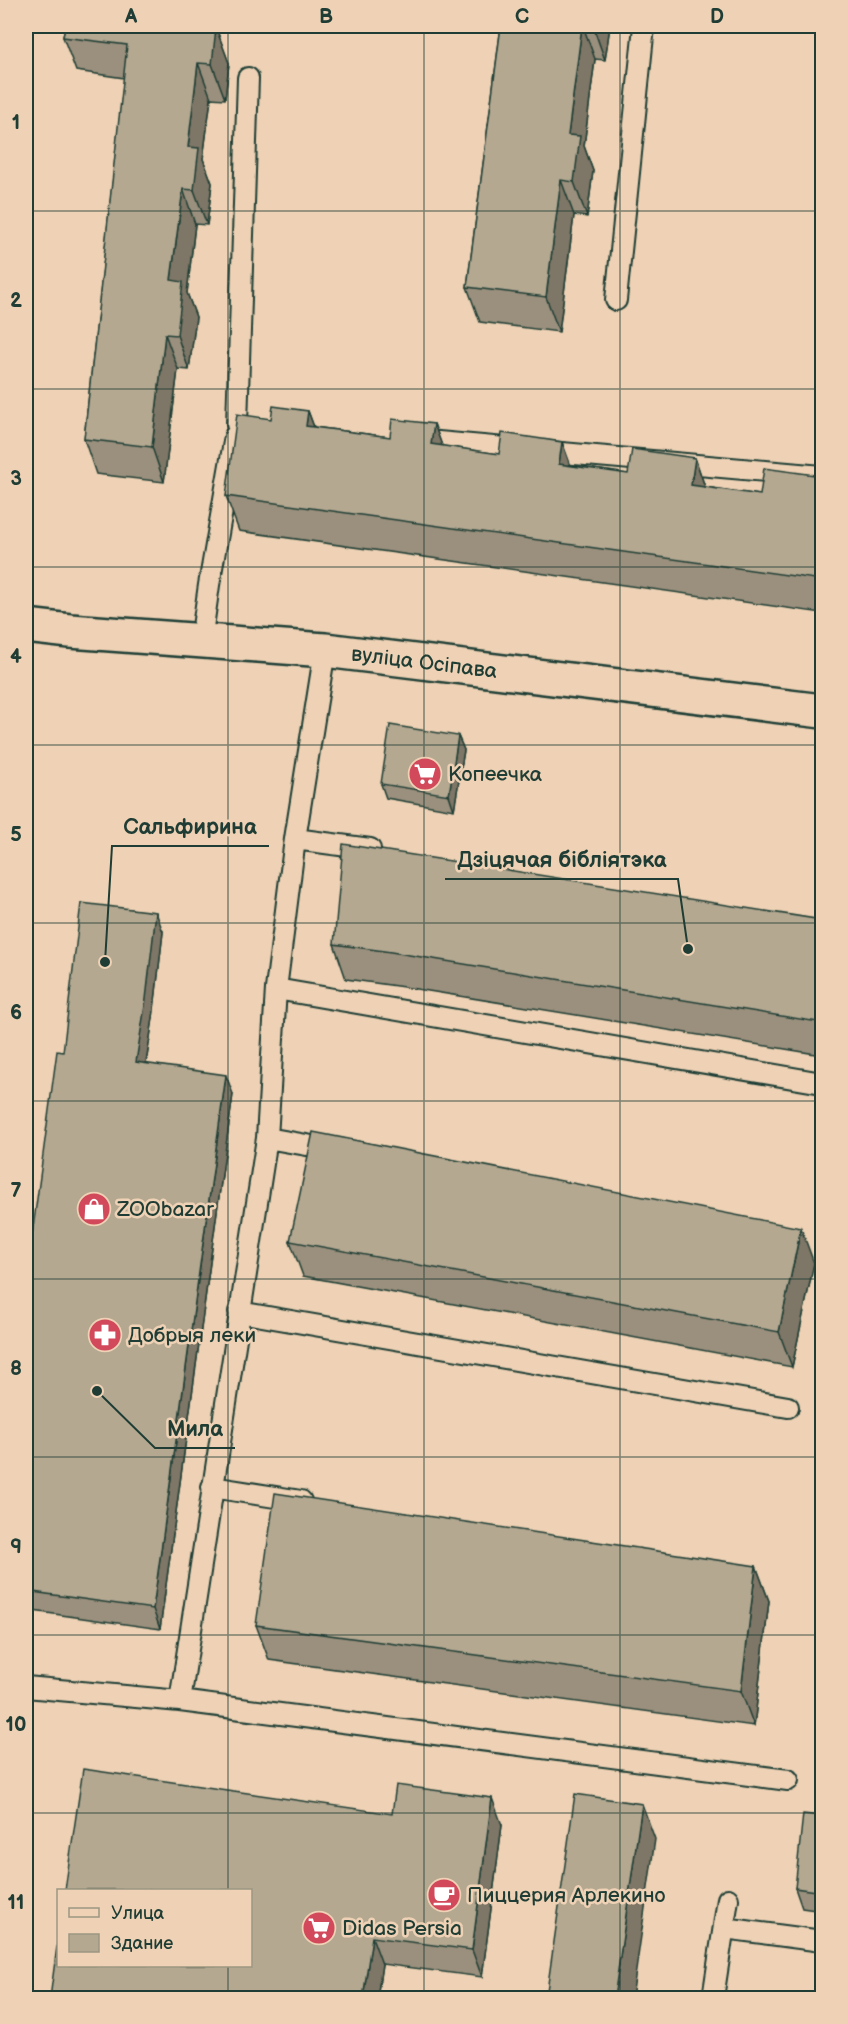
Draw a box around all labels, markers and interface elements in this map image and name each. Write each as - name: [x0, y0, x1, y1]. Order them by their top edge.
- text: A: [124, 5, 138, 29]
- text: B: [319, 5, 333, 29]
- text: C: [515, 5, 529, 29]
- text: D: [710, 5, 724, 29]
- text: 1: [12, 111, 20, 135]
- text: 2: [10, 289, 22, 313]
- text: 3: [10, 467, 22, 491]
- street label: вуліца Осіпава: [350, 641, 499, 684]
- text: 4: [10, 645, 22, 669]
- supermarket icon: Копеечка: [407, 756, 443, 792]
- place label: Копеечка: [448, 762, 543, 787]
- callout: Сальфирина: [112, 806, 269, 846]
- text: Сальфирина: [123, 814, 257, 841]
- text: 5: [10, 823, 22, 847]
- callout: Дзіцячая бібліятэка: [445, 839, 678, 879]
- text: Дзіцячая бібліятэка: [457, 847, 667, 874]
- text: 6: [10, 1001, 22, 1025]
- text: 7: [10, 1179, 22, 1203]
- shop icon: ZOObazar: [76, 1191, 112, 1227]
- place label: ZOObazar: [116, 1197, 214, 1222]
- pharmacy icon: Добрыя леки: [87, 1317, 123, 1353]
- place label: Добрыя леки: [128, 1323, 256, 1348]
- text: 8: [10, 1357, 22, 1381]
- callout: Мила: [155, 1408, 235, 1448]
- text: Мила: [167, 1416, 223, 1443]
- text: 9: [10, 1535, 22, 1559]
- text: 10: [6, 1713, 26, 1737]
- cafe icon: Пиццерия Арлекино: [426, 1877, 462, 1913]
- place label: Пиццерия Арлекино: [467, 1883, 666, 1908]
- legend: [57, 1889, 252, 1967]
- text: 11: [8, 1891, 24, 1915]
- text: Улица: [111, 1903, 165, 1924]
- supermarket icon: Didas Persia: [301, 1910, 337, 1946]
- place label: Didas Persia: [342, 1916, 462, 1941]
- text: Здание: [111, 1933, 173, 1954]

